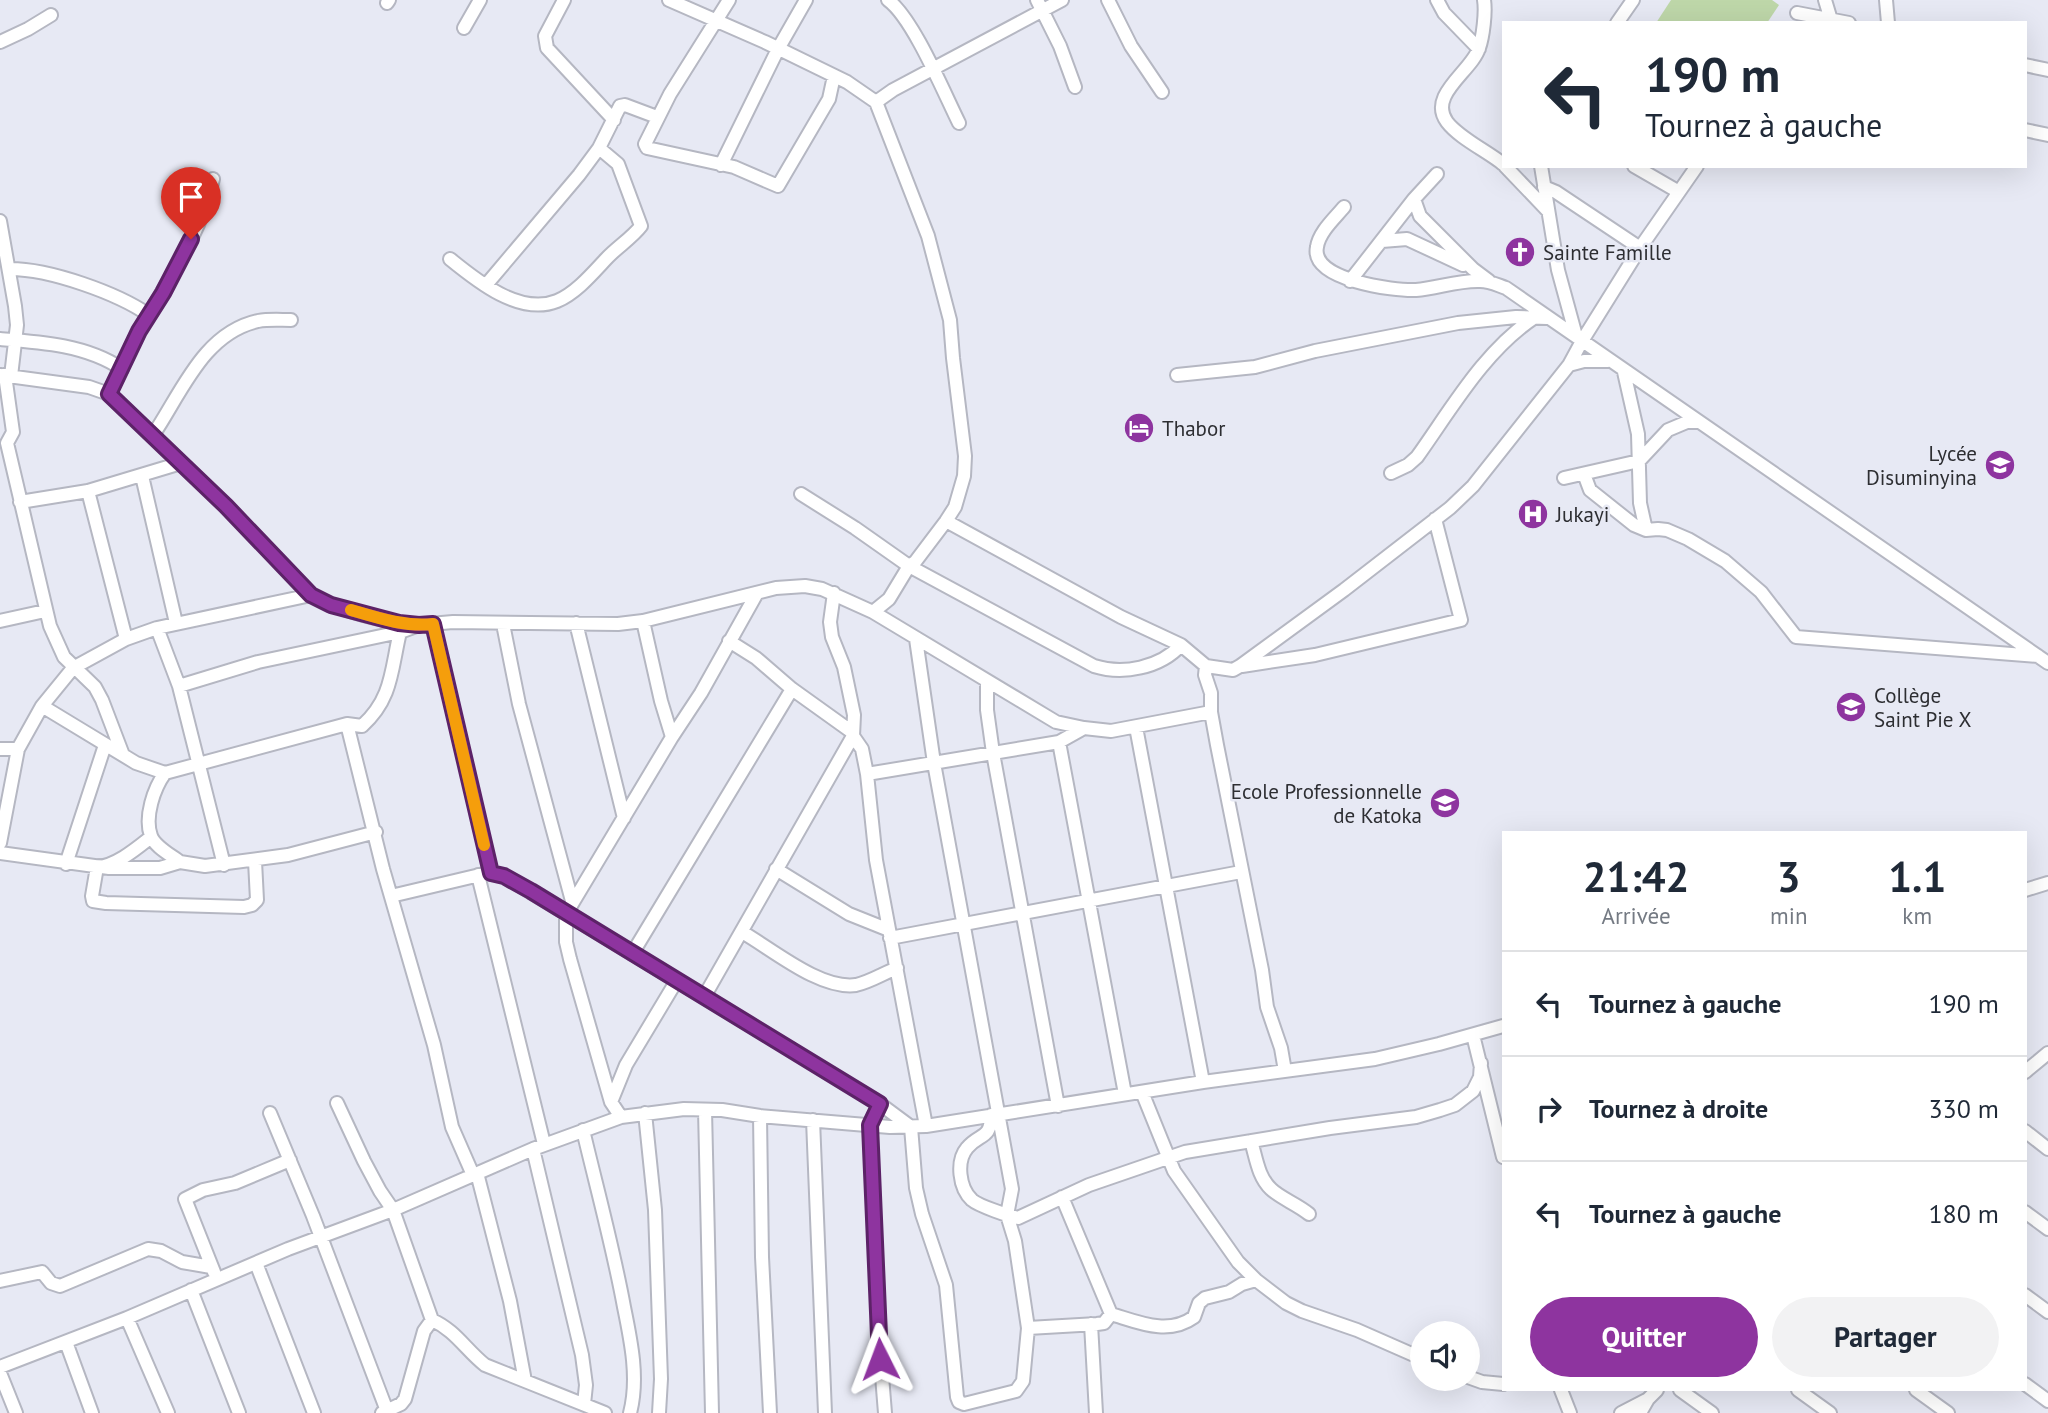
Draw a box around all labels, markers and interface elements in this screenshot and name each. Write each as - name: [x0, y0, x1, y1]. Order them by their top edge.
- text: 190 m: [1645, 42, 1780, 106]
- icon: left: [1530, 49, 1621, 140]
- text: Tournez à gauche: [1645, 104, 1882, 146]
- pin: [161, 167, 221, 239]
- icon: arrive: [172, 178, 210, 216]
- church icon: Sainte Famille: [1503, 235, 1537, 269]
- place label: Sainte Famille: [1543, 239, 1672, 266]
- hotel icon: Thabor: [1122, 411, 1156, 445]
- place label: Thabor: [1162, 415, 1225, 442]
- place label: Lycée Disuminyina: [1866, 440, 1977, 491]
- school or university icon: Lycée Disuminyina: [1983, 448, 2017, 482]
- hospital icon: Jukayi: [1516, 497, 1550, 531]
- place label: Jukayi: [1555, 501, 1609, 528]
- place label: Collège Saint Pie X: [1874, 682, 1971, 733]
- school or university icon: Collège Saint Pie X: [1834, 690, 1868, 724]
- place label: Ecole Professionnelle de Katoka: [1231, 778, 1422, 829]
- school or university icon: Ecole Professionnelle de Katoka: [1428, 786, 1462, 820]
- text: 21:42: [1583, 849, 1689, 904]
- text: 3: [1777, 849, 1801, 904]
- text: 1.1: [1888, 849, 1946, 904]
- text: Arrivée: [1601, 901, 1671, 930]
- text: min: [1770, 901, 1807, 930]
- text: km: [1902, 901, 1932, 930]
- icon: left: [1530, 985, 1568, 1023]
- text: Tournez à gauche: [1589, 987, 1781, 1020]
- text: 190 m: [1928, 987, 1999, 1020]
- icon: right: [1530, 1090, 1568, 1128]
- text: Tournez à droite: [1589, 1092, 1768, 1125]
- text: 330 m: [1928, 1092, 1999, 1125]
- icon: left: [1530, 1195, 1568, 1233]
- text: Tournez à gauche: [1589, 1197, 1781, 1230]
- text: 180 m: [1928, 1197, 1999, 1230]
- button: Quitter: [1530, 1297, 1758, 1377]
- button: Partager: [1772, 1297, 1999, 1377]
- map controls: [1410, 1321, 1480, 1391]
- button: sound: [1410, 1321, 1480, 1391]
- position arrow: [843, 1322, 917, 1396]

